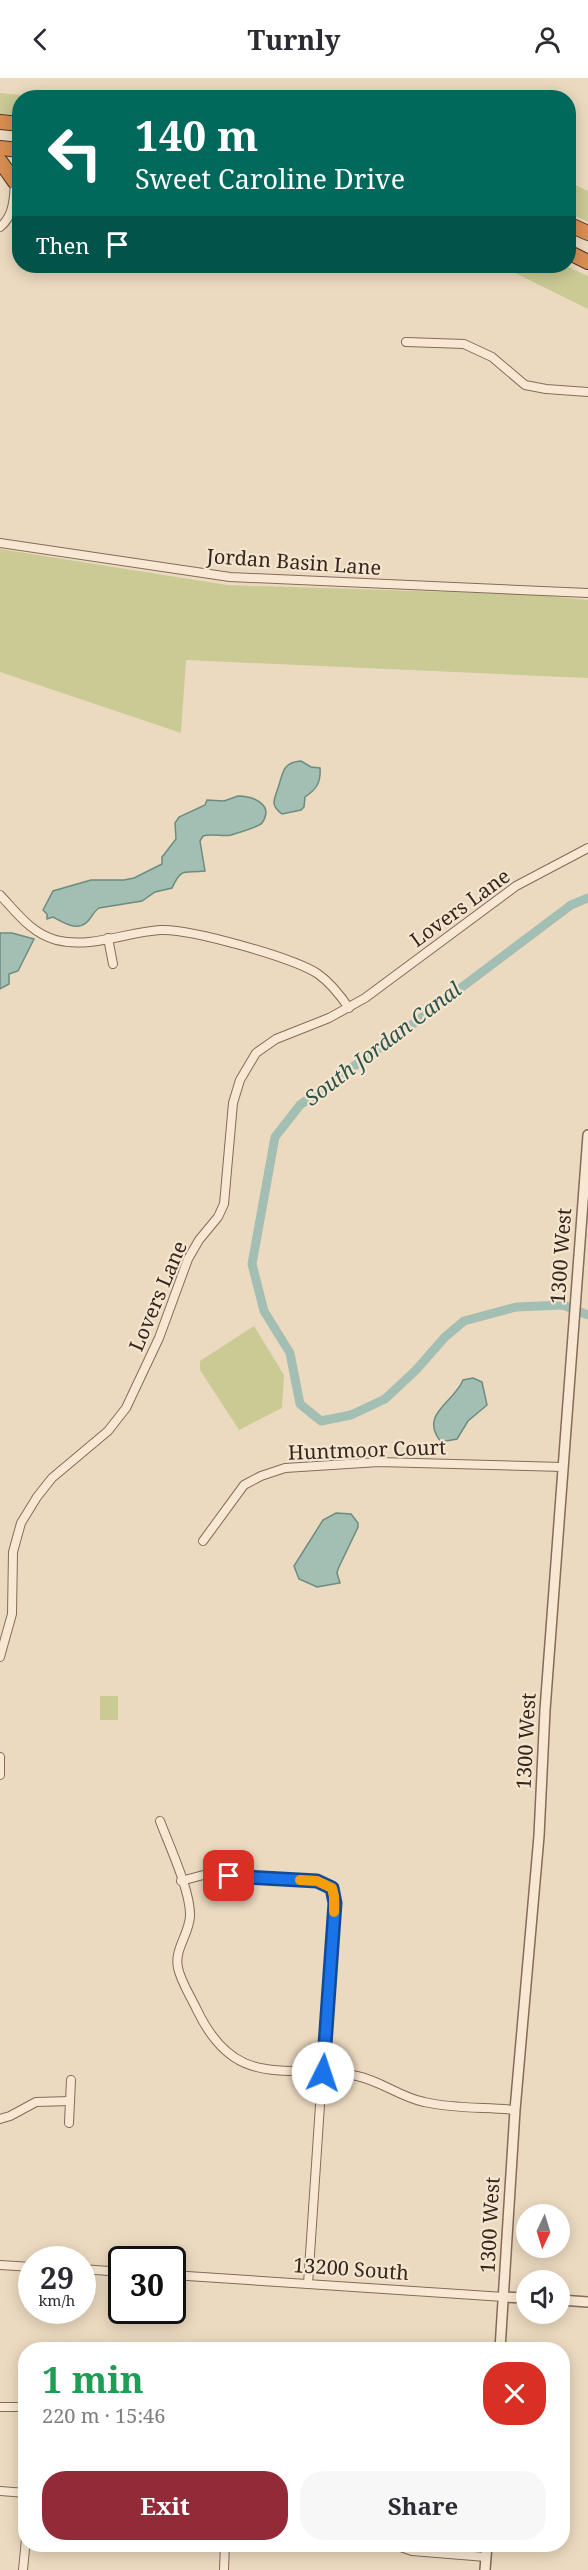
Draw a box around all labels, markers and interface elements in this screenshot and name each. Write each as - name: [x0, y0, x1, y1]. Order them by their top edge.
- text: Turnly: [248, 21, 340, 58]
- icon: back: [24, 23, 57, 56]
- icon: person: [531, 23, 564, 56]
- text: 140 m: [135, 106, 259, 163]
- icon: left: [36, 114, 114, 192]
- text: Sweet Caroline Drive: [135, 160, 405, 197]
- icon: arrive: [101, 228, 134, 261]
- text: Then: [36, 230, 89, 260]
- street label: Jordan Basin Lane: [205, 542, 382, 581]
- street label: Lovers Lane: [404, 862, 515, 953]
- water label: South Jordan Canal: [298, 975, 467, 1111]
- street label: 1300 West: [544, 1207, 577, 1305]
- street label: Lovers Lane: [122, 1237, 193, 1355]
- street label: Huntmoor Court: [288, 1433, 446, 1466]
- street label: 1300 West: [509, 1692, 542, 1790]
- pin: [203, 1850, 254, 1901]
- icon: arrive: [212, 1859, 245, 1892]
- position arrow: [291, 2041, 355, 2105]
- street label: 1300 West: [473, 2176, 506, 2274]
- north arrow: [516, 2204, 570, 2258]
- map controls: [516, 2204, 570, 2324]
- speed limit sign: 30: [108, 2246, 186, 2324]
- street label: 13200 South: [292, 2251, 410, 2286]
- text: 29: [40, 2257, 74, 2298]
- button: sound: [516, 2270, 570, 2324]
- text: km/h: [39, 2290, 75, 2310]
- text: 1 min: [42, 2355, 144, 2404]
- button: close: [483, 2362, 546, 2425]
- text: 220 m · 15:46: [42, 2402, 165, 2429]
- button: Exit: [42, 2471, 288, 2540]
- button: Share: [300, 2471, 546, 2540]

